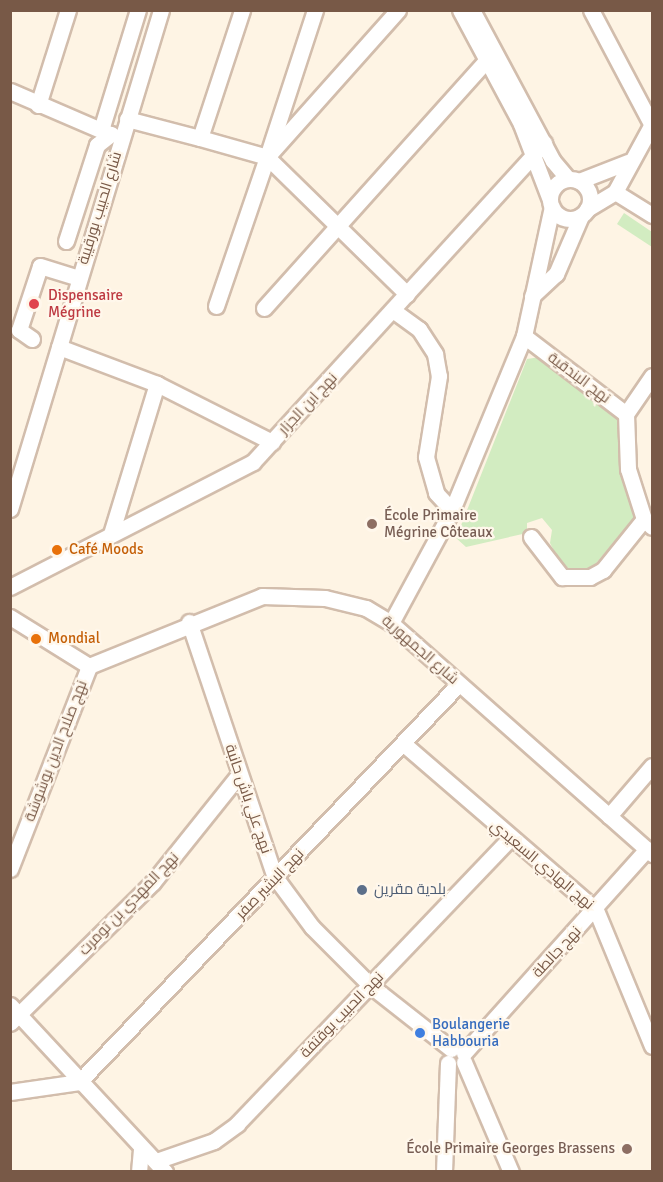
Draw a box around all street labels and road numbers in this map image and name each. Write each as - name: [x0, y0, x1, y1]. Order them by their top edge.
- street label: شارع الحبيب بورقيبة: [74, 149, 126, 267]
- street label: نهج البندقية: [544, 349, 614, 407]
- street label: نهج ابن الجزار: [275, 369, 341, 439]
- street label: شارع الجمهورية: [378, 612, 462, 688]
- street label: نهج صلاح الدين بوشوشة: [21, 678, 91, 824]
- street label: نهج علي باش حانبة: [221, 742, 275, 856]
- street label: نهج الهادي السعيدي: [487, 816, 597, 914]
- street label: نهج البشير صفر: [232, 845, 308, 923]
- street label: نهج المهدي بن تومرت: [75, 849, 183, 959]
- street label: نهج جالطة: [529, 923, 585, 981]
- street label: نهج الحبيب بوقتفة: [296, 968, 388, 1062]

